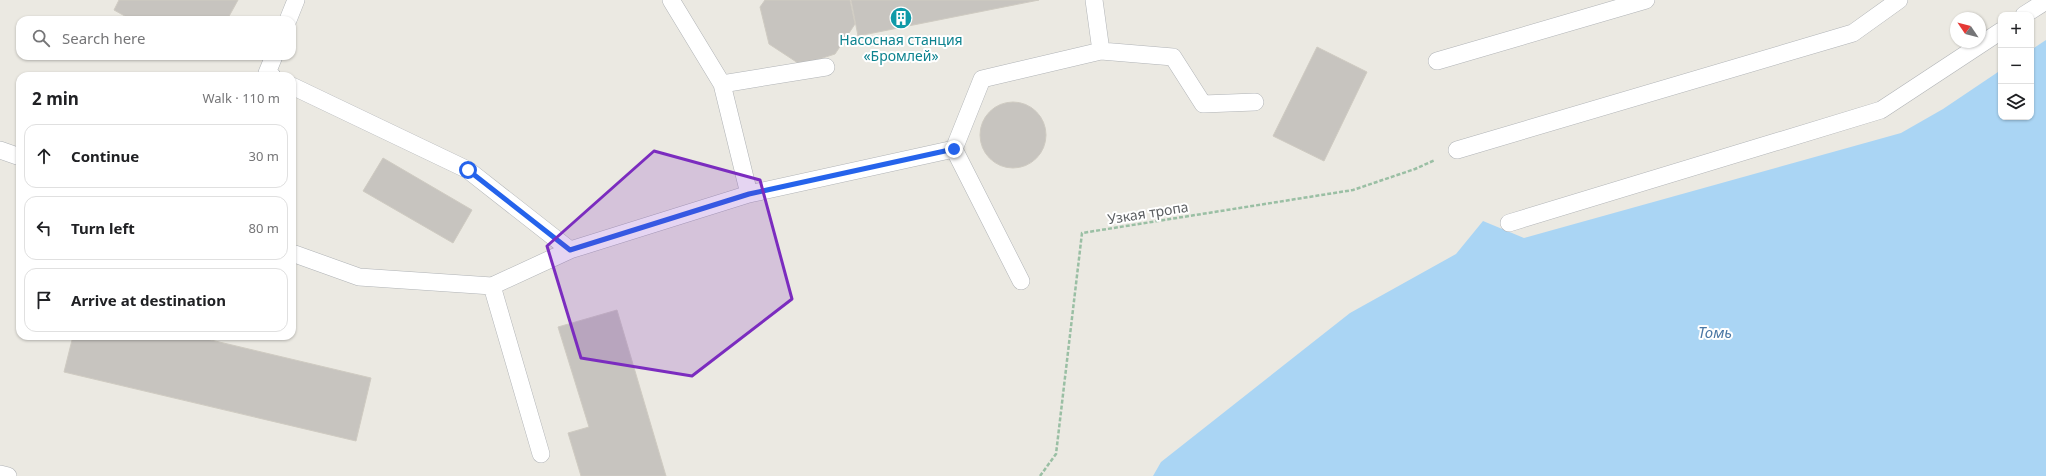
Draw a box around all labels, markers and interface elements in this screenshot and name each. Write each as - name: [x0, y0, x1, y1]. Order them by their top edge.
- building icon: Насосная станция «Бромлей»: [888, 5, 914, 31]
- north arrow: [1950, 12, 1986, 48]
- map controls: [1998, 12, 2034, 120]
- button: +: [1998, 12, 2034, 48]
- search box: [16, 16, 296, 60]
- icon: search: [30, 27, 52, 49]
- text: Search here: [62, 28, 145, 48]
- place label: Насосная станция «Бромлей»: [839, 30, 963, 65]
- button: −: [1998, 48, 2034, 84]
- button: layers: [1998, 84, 2034, 120]
- text: 2 min: [32, 87, 79, 110]
- text: Walk · 110 m: [202, 89, 280, 107]
- route end: [945, 140, 963, 158]
- icon: ahead: [33, 145, 55, 167]
- text: Continue: [71, 146, 139, 166]
- text: 30 m: [249, 147, 279, 165]
- route start: [459, 161, 477, 179]
- street label: Узкая тропа: [1106, 197, 1190, 228]
- icon: left: [33, 217, 55, 239]
- text: Turn left: [71, 218, 135, 238]
- text: 80 m: [249, 219, 279, 237]
- icon: arrive: [33, 289, 55, 311]
- text: Arrive at destination: [71, 290, 226, 310]
- water label: Томь: [1698, 322, 1732, 342]

